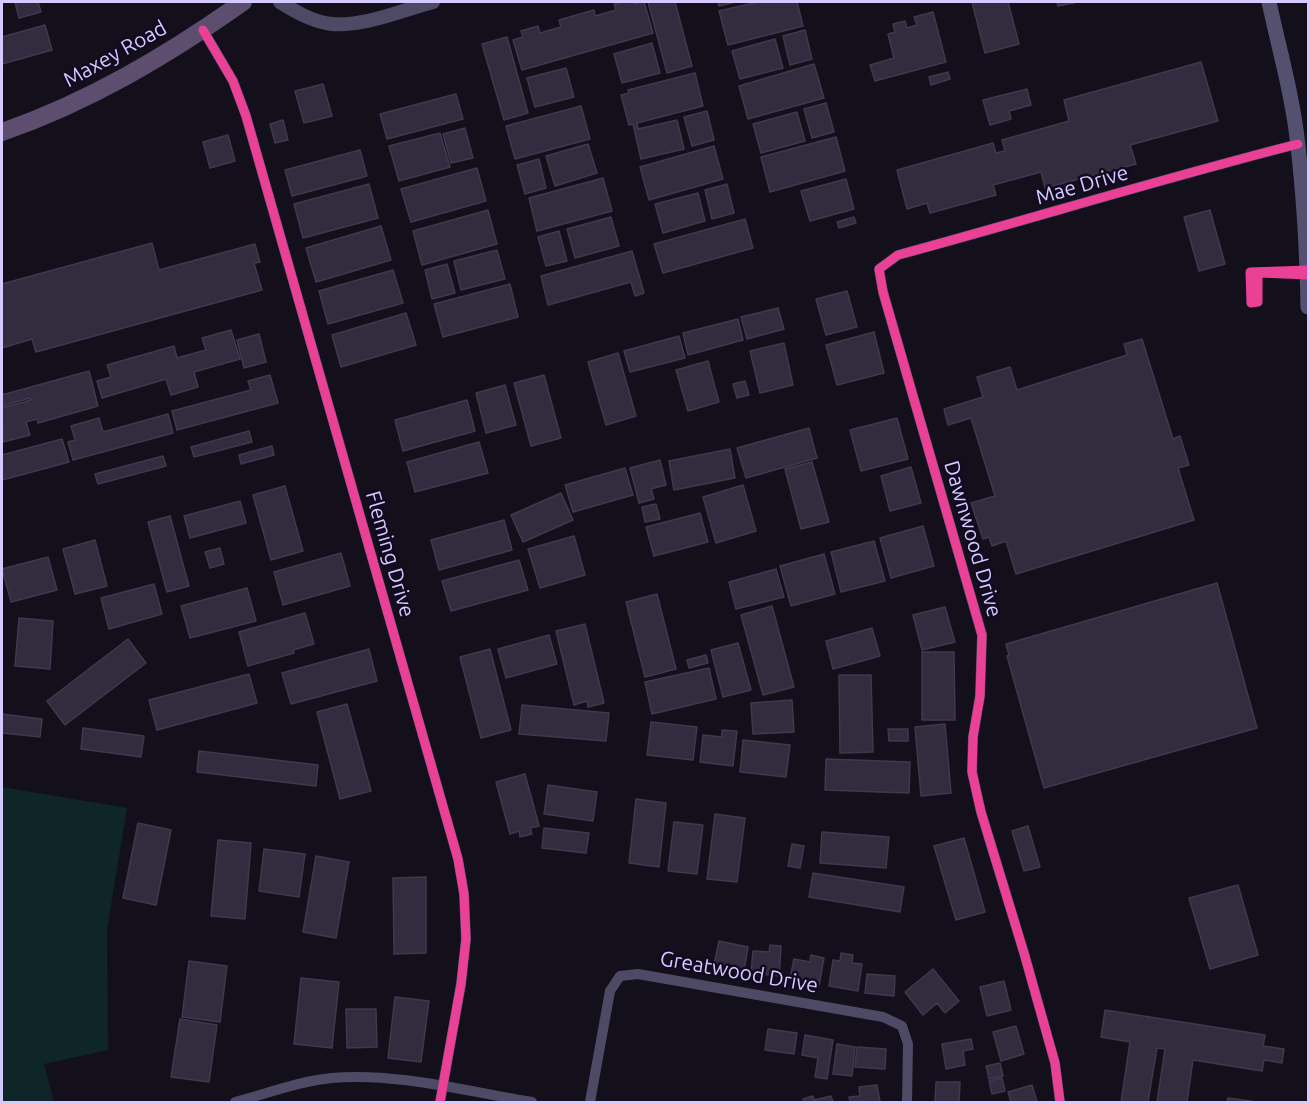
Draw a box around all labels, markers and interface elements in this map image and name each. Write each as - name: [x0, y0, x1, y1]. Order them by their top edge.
- street label: Maxey Road: [59, 15, 171, 93]
- street label: Mae Drive: [1033, 160, 1131, 210]
- street label: Dawnwood Drive: [939, 458, 1007, 620]
- street label: Fleming Drive: [360, 488, 420, 620]
- street label: Greatwood Drive: [658, 946, 820, 998]

